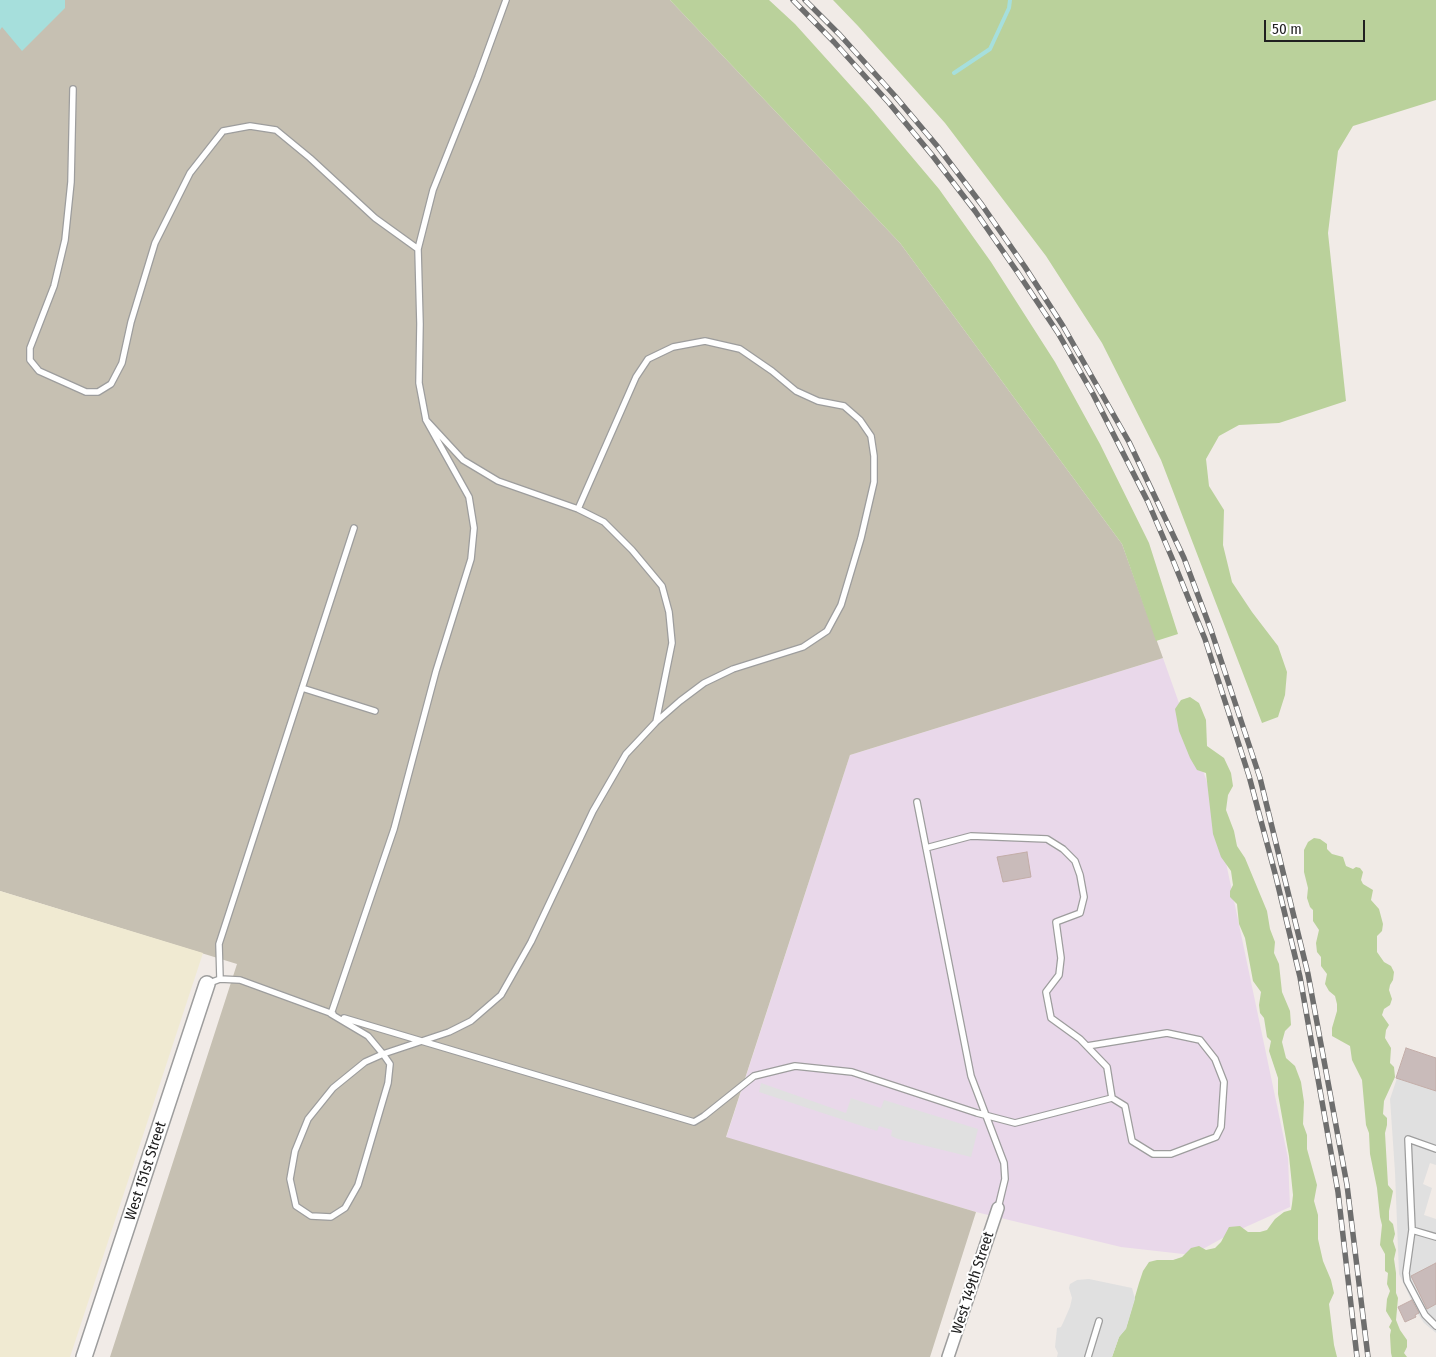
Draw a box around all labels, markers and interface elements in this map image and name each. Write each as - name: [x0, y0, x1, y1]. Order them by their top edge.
- scale bar: [1266, 10, 1367, 42]
- text: 50 m: [1272, 20, 1302, 38]
- street label: West 151st Street: [122, 1119, 170, 1223]
- street label: West 149th Street: [948, 1229, 998, 1337]

